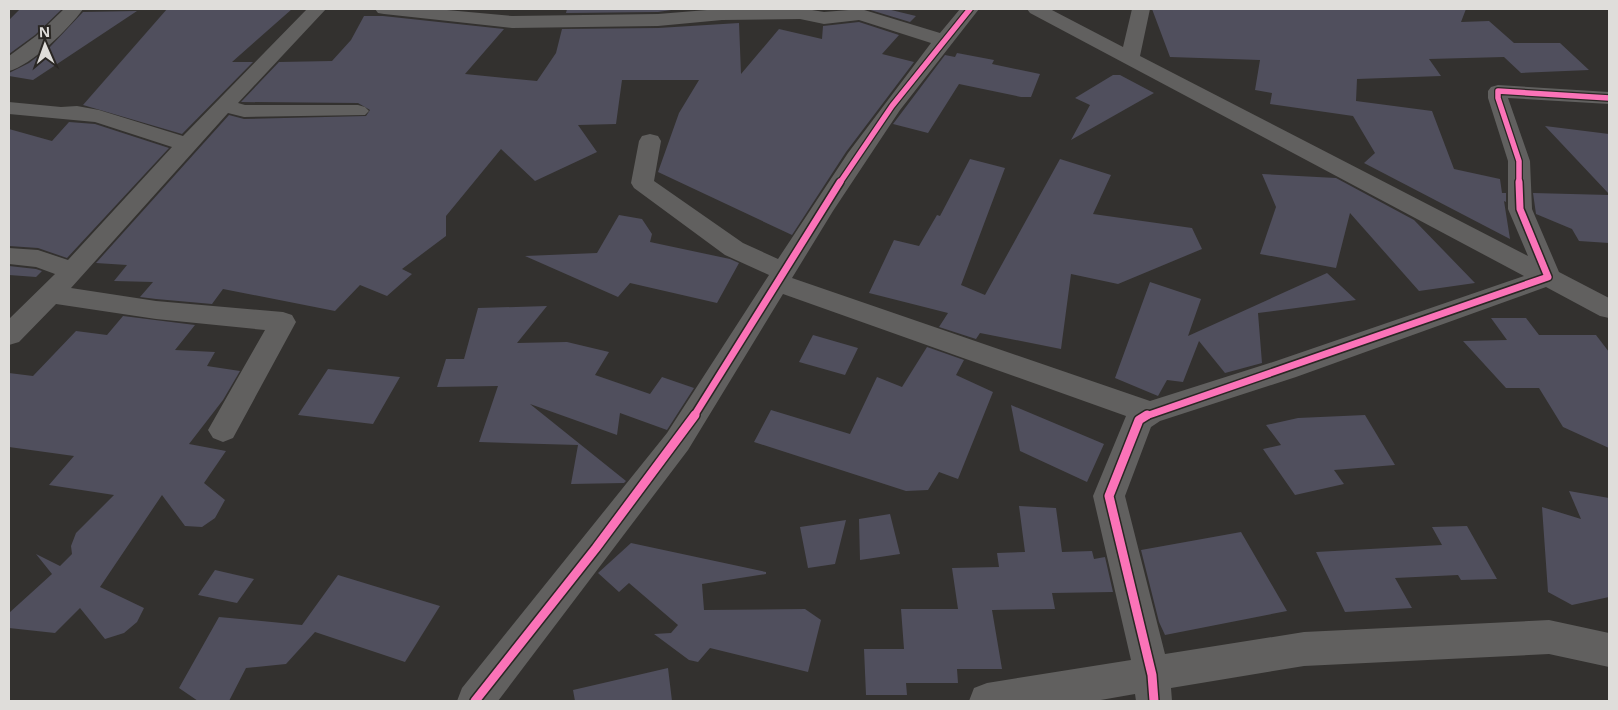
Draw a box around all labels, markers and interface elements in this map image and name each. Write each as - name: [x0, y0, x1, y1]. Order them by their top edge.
- north arrow: [20, 20, 70, 70]
- text: N: [39, 22, 51, 41]

